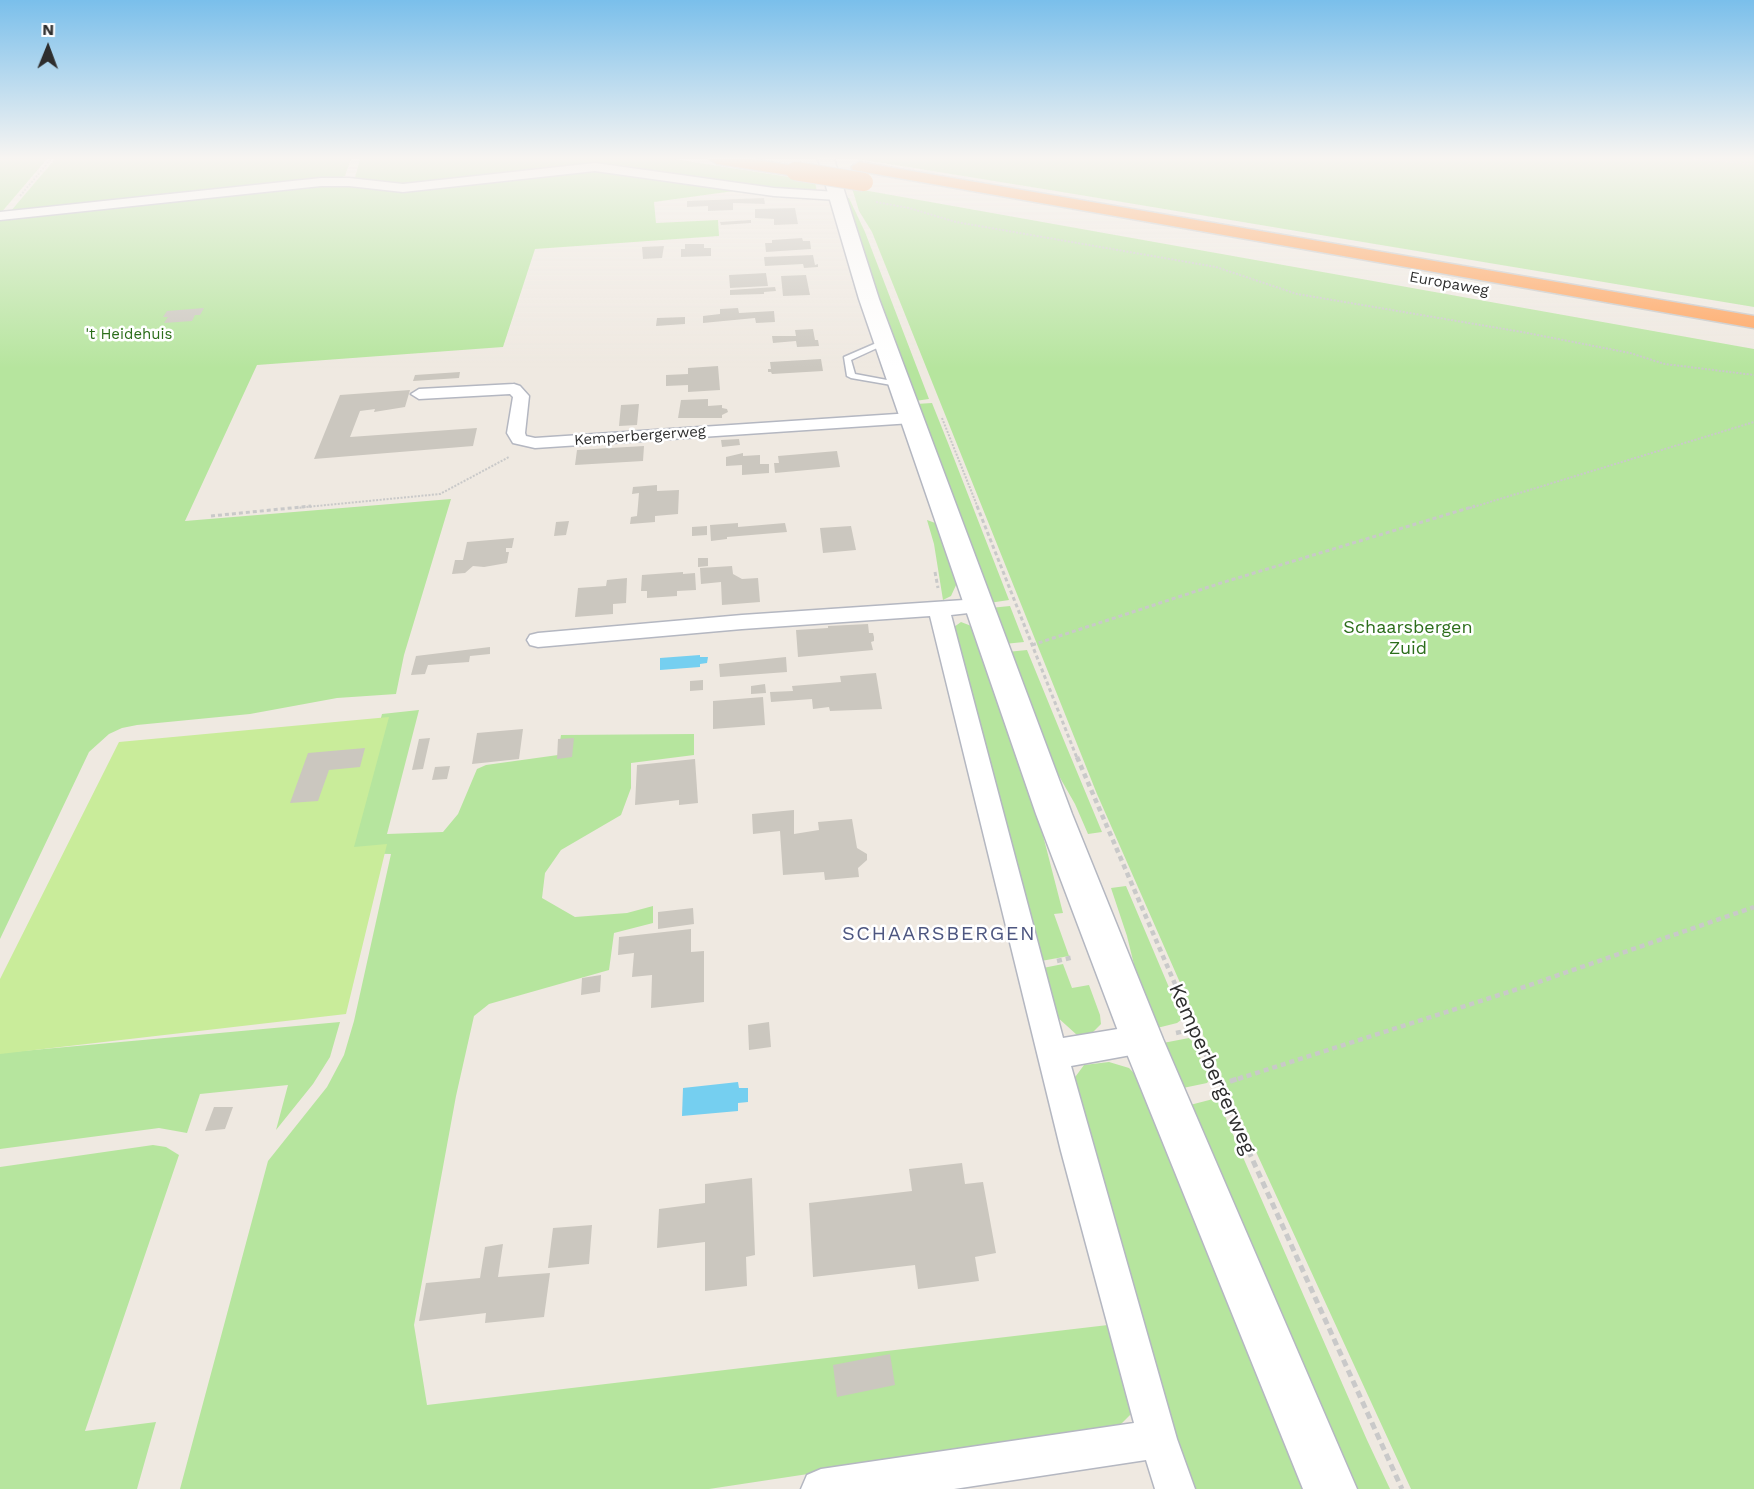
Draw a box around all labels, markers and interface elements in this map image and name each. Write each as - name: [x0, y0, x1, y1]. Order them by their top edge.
- north arrow: [18, 18, 78, 78]
- text: N: [42, 20, 54, 39]
- street label: Europaweg: [1408, 268, 1490, 300]
- park label: 't Heidehuis: [86, 326, 172, 344]
- street label: Kemperbergerweg: [574, 422, 706, 450]
- park label: Schaarsbergen Zuid: [1343, 617, 1473, 660]
- district label: SCHAARSBERGEN: [842, 922, 1036, 946]
- street label: Kemperbergerweg: [1163, 980, 1261, 1158]

